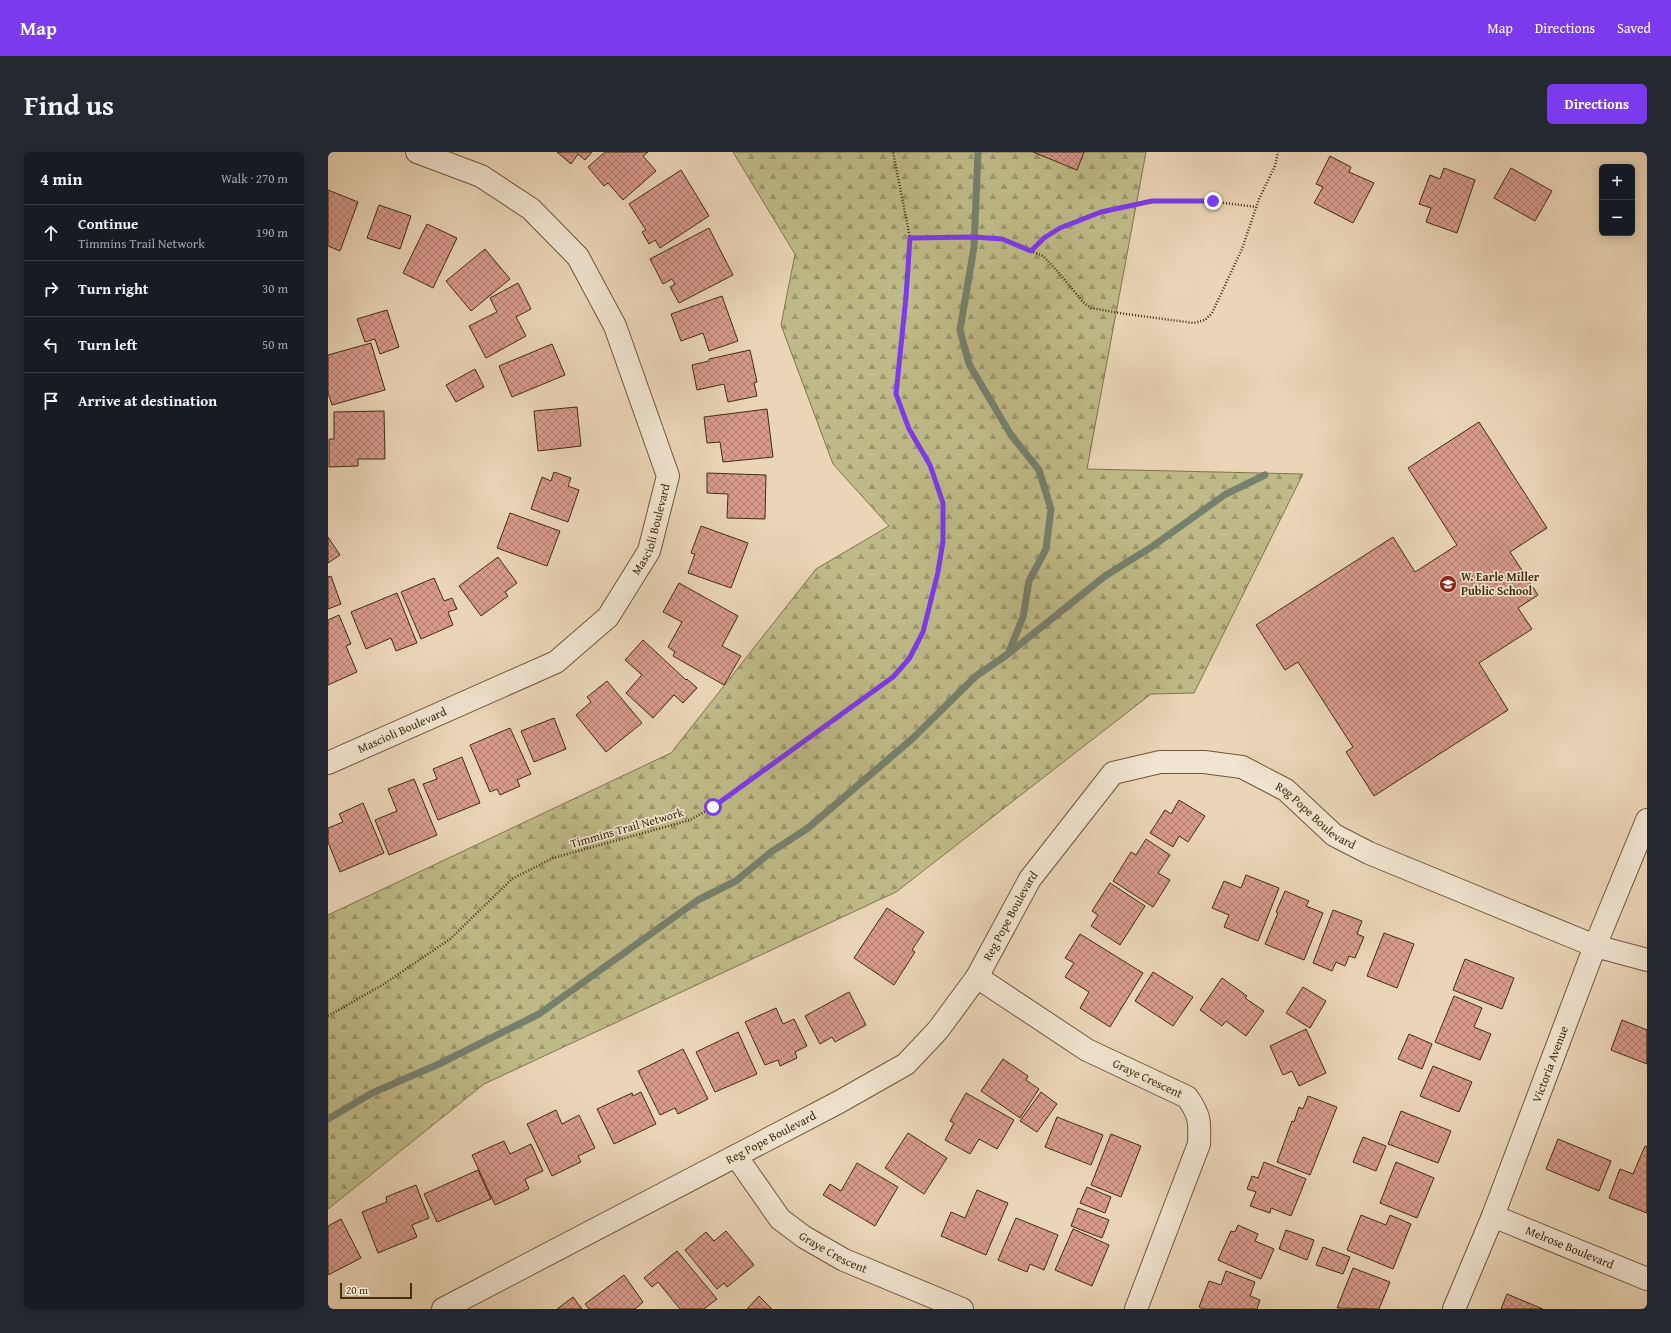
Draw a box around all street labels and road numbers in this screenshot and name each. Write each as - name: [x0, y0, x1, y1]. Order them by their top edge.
- street label: Mascioli Boulevard: [627, 481, 674, 578]
- street label: Mascioli Boulevard: [355, 702, 450, 757]
- street label: Reg Pope Boulevard: [1273, 777, 1359, 853]
- street label: Timmins Trail Network: [568, 803, 686, 852]
- street label: Reg Pope Boulevard: [979, 867, 1042, 963]
- street label: Victoria Avenue: [1528, 1023, 1572, 1105]
- street label: Graye Crescent: [1110, 1054, 1186, 1102]
- street label: Reg Pope Boulevard: [723, 1106, 819, 1168]
- street label: Melrose Boulevard: [1523, 1221, 1617, 1273]
- street label: Graye Crescent: [796, 1227, 871, 1277]

